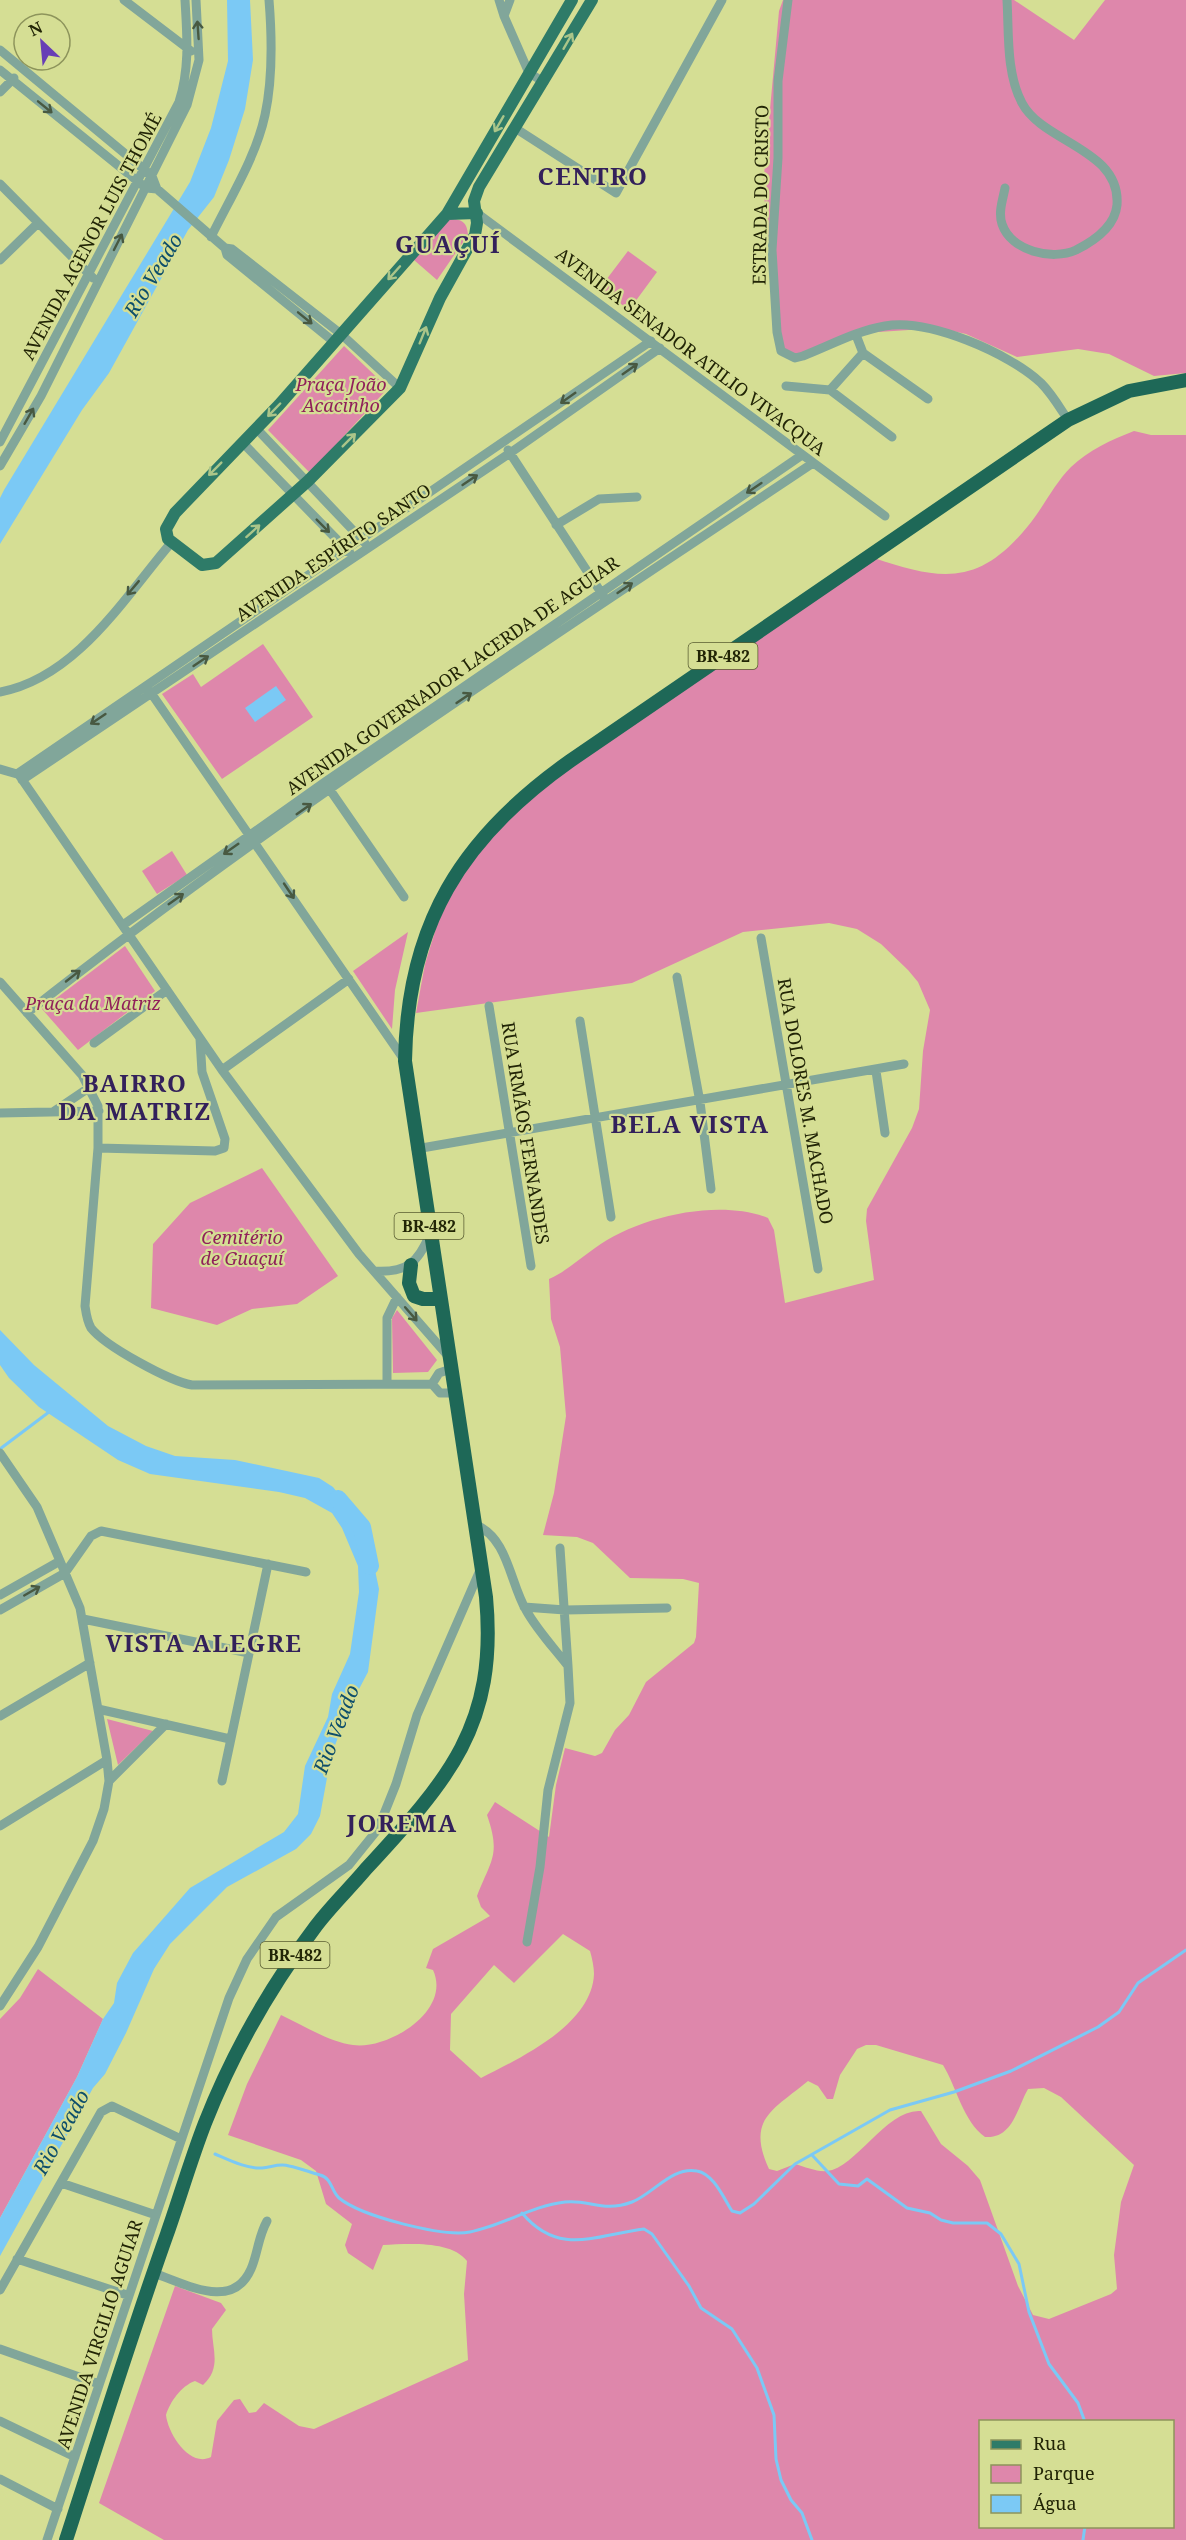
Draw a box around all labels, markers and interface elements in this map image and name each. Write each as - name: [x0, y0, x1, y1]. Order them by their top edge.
- north arrow: [12, 12, 72, 72]
- text: N: [25, 16, 46, 41]
- one-way arrow: [193, 20, 204, 40]
- one-way arrow: [563, 33, 575, 50]
- one-way arrow: [37, 101, 53, 114]
- street label: ESTRADA DO CRISTO: [746, 105, 774, 285]
- street label: AVENIDA AGENOR LUIS THOMÉ: [15, 108, 167, 364]
- one-way arrow: [493, 114, 504, 132]
- district label: CENTRO: [538, 159, 648, 192]
- district label: GUAÇUÍ: [395, 227, 501, 260]
- water label: Rio Veado: [117, 228, 188, 323]
- one-way arrow: [113, 234, 124, 252]
- street label: AVENIDA SENADOR ATILIO VIVACQUA: [551, 242, 831, 461]
- one-way arrow: [387, 265, 401, 280]
- one-way arrow: [297, 312, 313, 325]
- one-way arrow: [418, 326, 429, 345]
- one-way arrow: [622, 362, 638, 375]
- park label: Praça João Acacinho: [294, 372, 387, 417]
- one-way arrow: [560, 393, 577, 405]
- one-way arrow: [267, 402, 282, 417]
- one-way arrow: [24, 408, 36, 425]
- one-way arrow: [342, 433, 357, 448]
- one-way arrow: [207, 461, 222, 476]
- one-way arrow: [461, 474, 478, 486]
- street label: AVENIDA ESPÍRITO SANTO: [231, 478, 435, 626]
- one-way arrow: [746, 482, 763, 494]
- one-way arrow: [316, 519, 331, 534]
- one-way arrow: [245, 524, 260, 538]
- street label: AVENIDA GOVERNADOR LACERDA DE AGUIAR: [281, 550, 623, 800]
- one-way arrow: [126, 580, 140, 595]
- one-way arrow: [617, 582, 634, 595]
- road number: BR-482: [688, 643, 758, 669]
- one-way arrow: [192, 655, 208, 667]
- one-way arrow: [456, 692, 473, 705]
- one-way arrow: [90, 713, 107, 725]
- one-way arrow: [295, 803, 311, 815]
- one-way arrow: [223, 843, 239, 855]
- one-way arrow: [283, 883, 295, 899]
- one-way arrow: [168, 893, 184, 905]
- one-way arrow: [65, 970, 81, 983]
- street label: RUA DOLORES M. MACHADO: [772, 976, 840, 1226]
- park label: Praça da Matriz: [24, 991, 161, 1015]
- street label: RUA IRMÃOS FERNANDES: [497, 1020, 555, 1246]
- district label: BAIRRO DA MATRIZ: [58, 1066, 212, 1127]
- district label: BELA VISTA: [611, 1107, 769, 1140]
- road number: BR-482: [394, 1213, 464, 1239]
- park label: Cemitério de Guaçuí: [200, 1225, 285, 1270]
- one-way arrow: [405, 1306, 418, 1322]
- one-way arrow: [23, 1585, 40, 1597]
- district label: VISTA ALEGRE: [105, 1626, 303, 1659]
- water label: Rio Veado: [306, 1681, 365, 1778]
- district label: JOREMA: [345, 1806, 458, 1839]
- road number: BR-482: [260, 1942, 330, 1968]
- water label: Rio Veado: [26, 2085, 95, 2180]
- street label: AVENIDA VIRGILIO AGUIAR: [51, 2216, 148, 2452]
- legend: [979, 2420, 1174, 2528]
- text: Rua: [1033, 2431, 1066, 2455]
- text: Parque: [1033, 2461, 1095, 2485]
- text: Água: [1033, 2491, 1077, 2515]

